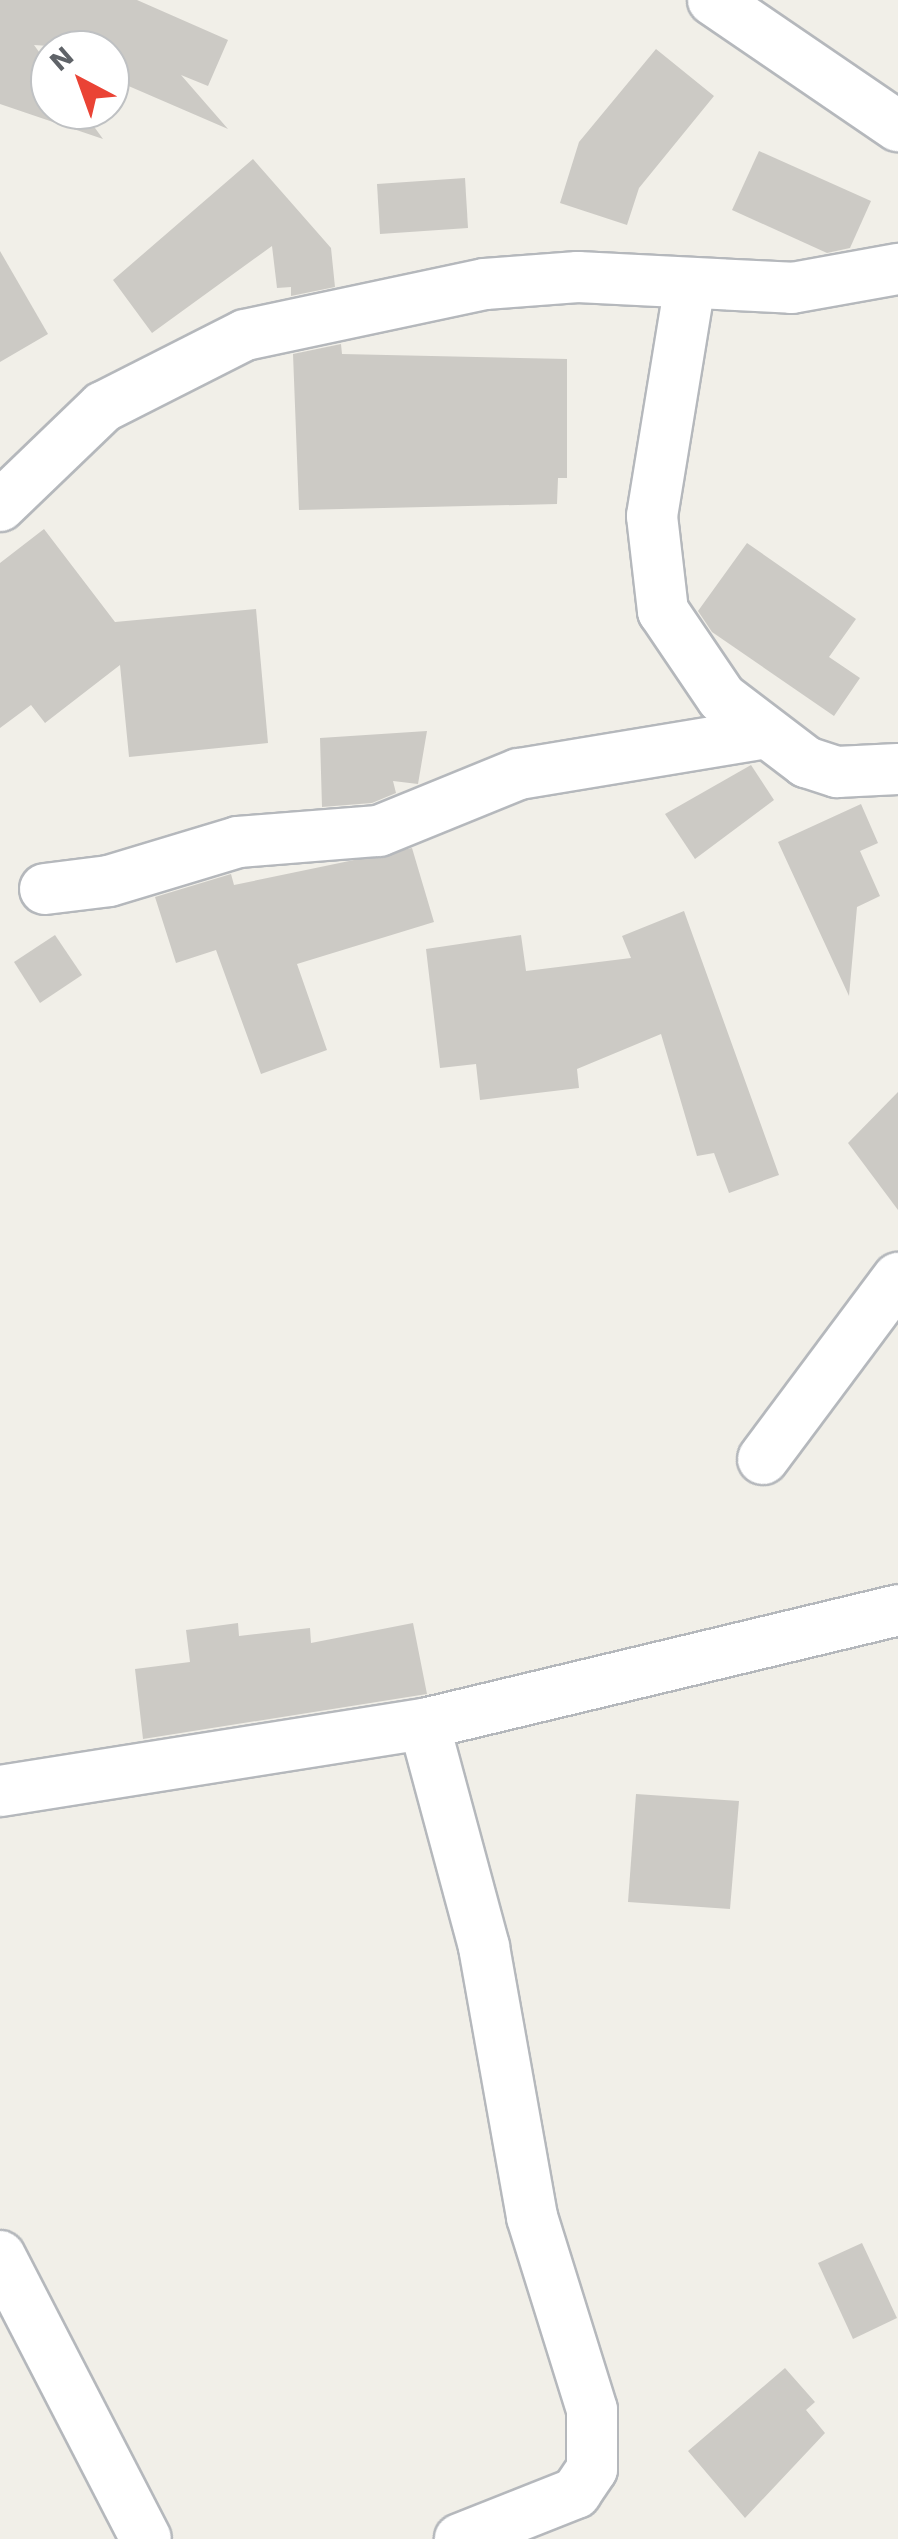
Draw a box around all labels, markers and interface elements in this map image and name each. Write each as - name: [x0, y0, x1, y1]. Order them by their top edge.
- north arrow: [30, 30, 130, 130]
- text: N: [43, 39, 80, 78]

